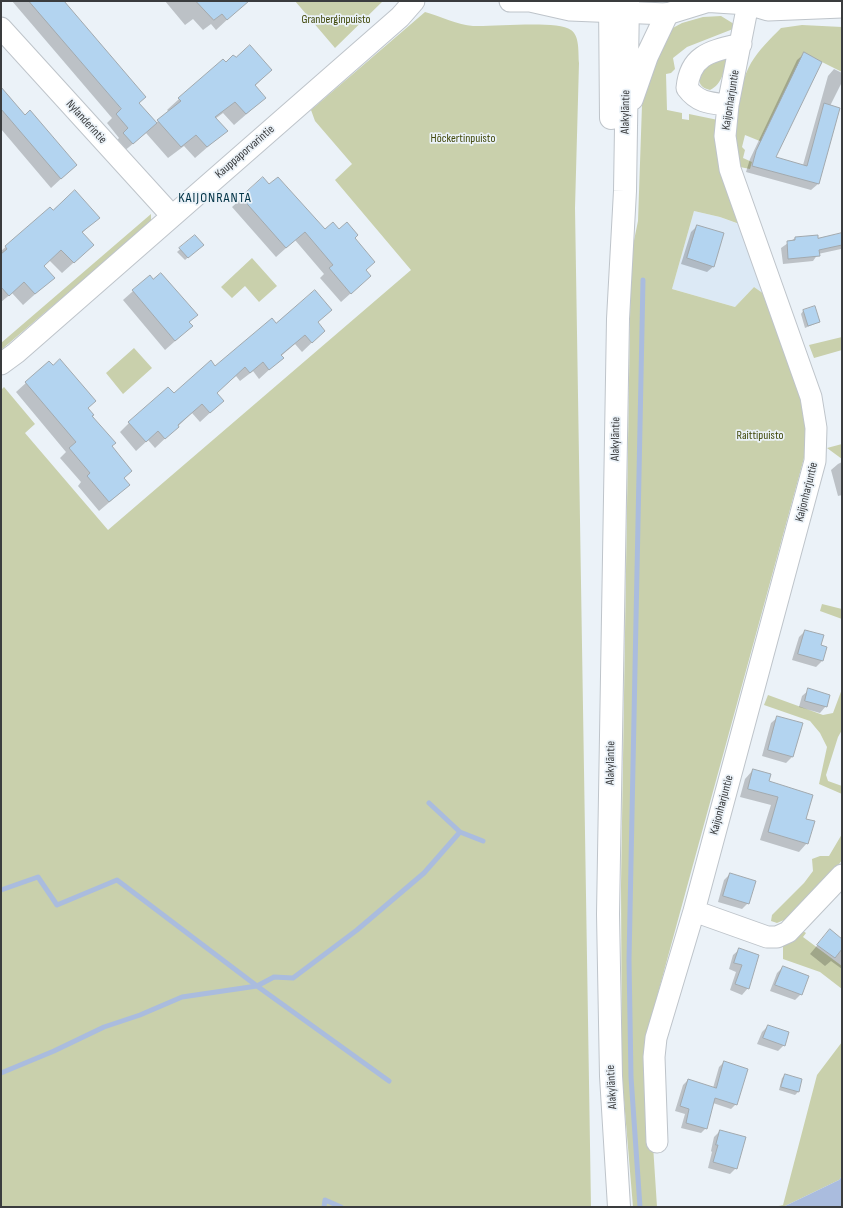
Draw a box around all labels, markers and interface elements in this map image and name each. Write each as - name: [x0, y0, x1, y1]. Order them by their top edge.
- park label: Granberginpuisto: [301, 13, 371, 27]
- street label: Kaijonharjuntie: [719, 69, 743, 131]
- street label: Alakyläntie: [618, 90, 634, 134]
- street label: Nylanderintie: [63, 97, 109, 147]
- street label: Kauppaporvarintie: [212, 122, 278, 182]
- park label: Höckertinpuisto: [431, 132, 495, 146]
- district label: KAIJONRANTA: [178, 190, 252, 206]
- street label: Alakyläntie: [608, 417, 624, 461]
- park label: Raittipuisto: [737, 429, 783, 443]
- street label: Kaijonharjuntie: [793, 461, 821, 523]
- street label: Alakyläntie: [603, 741, 619, 785]
- street label: Kaijonharjuntie: [707, 774, 737, 836]
- street label: Alakyläntie: [604, 1065, 620, 1109]

